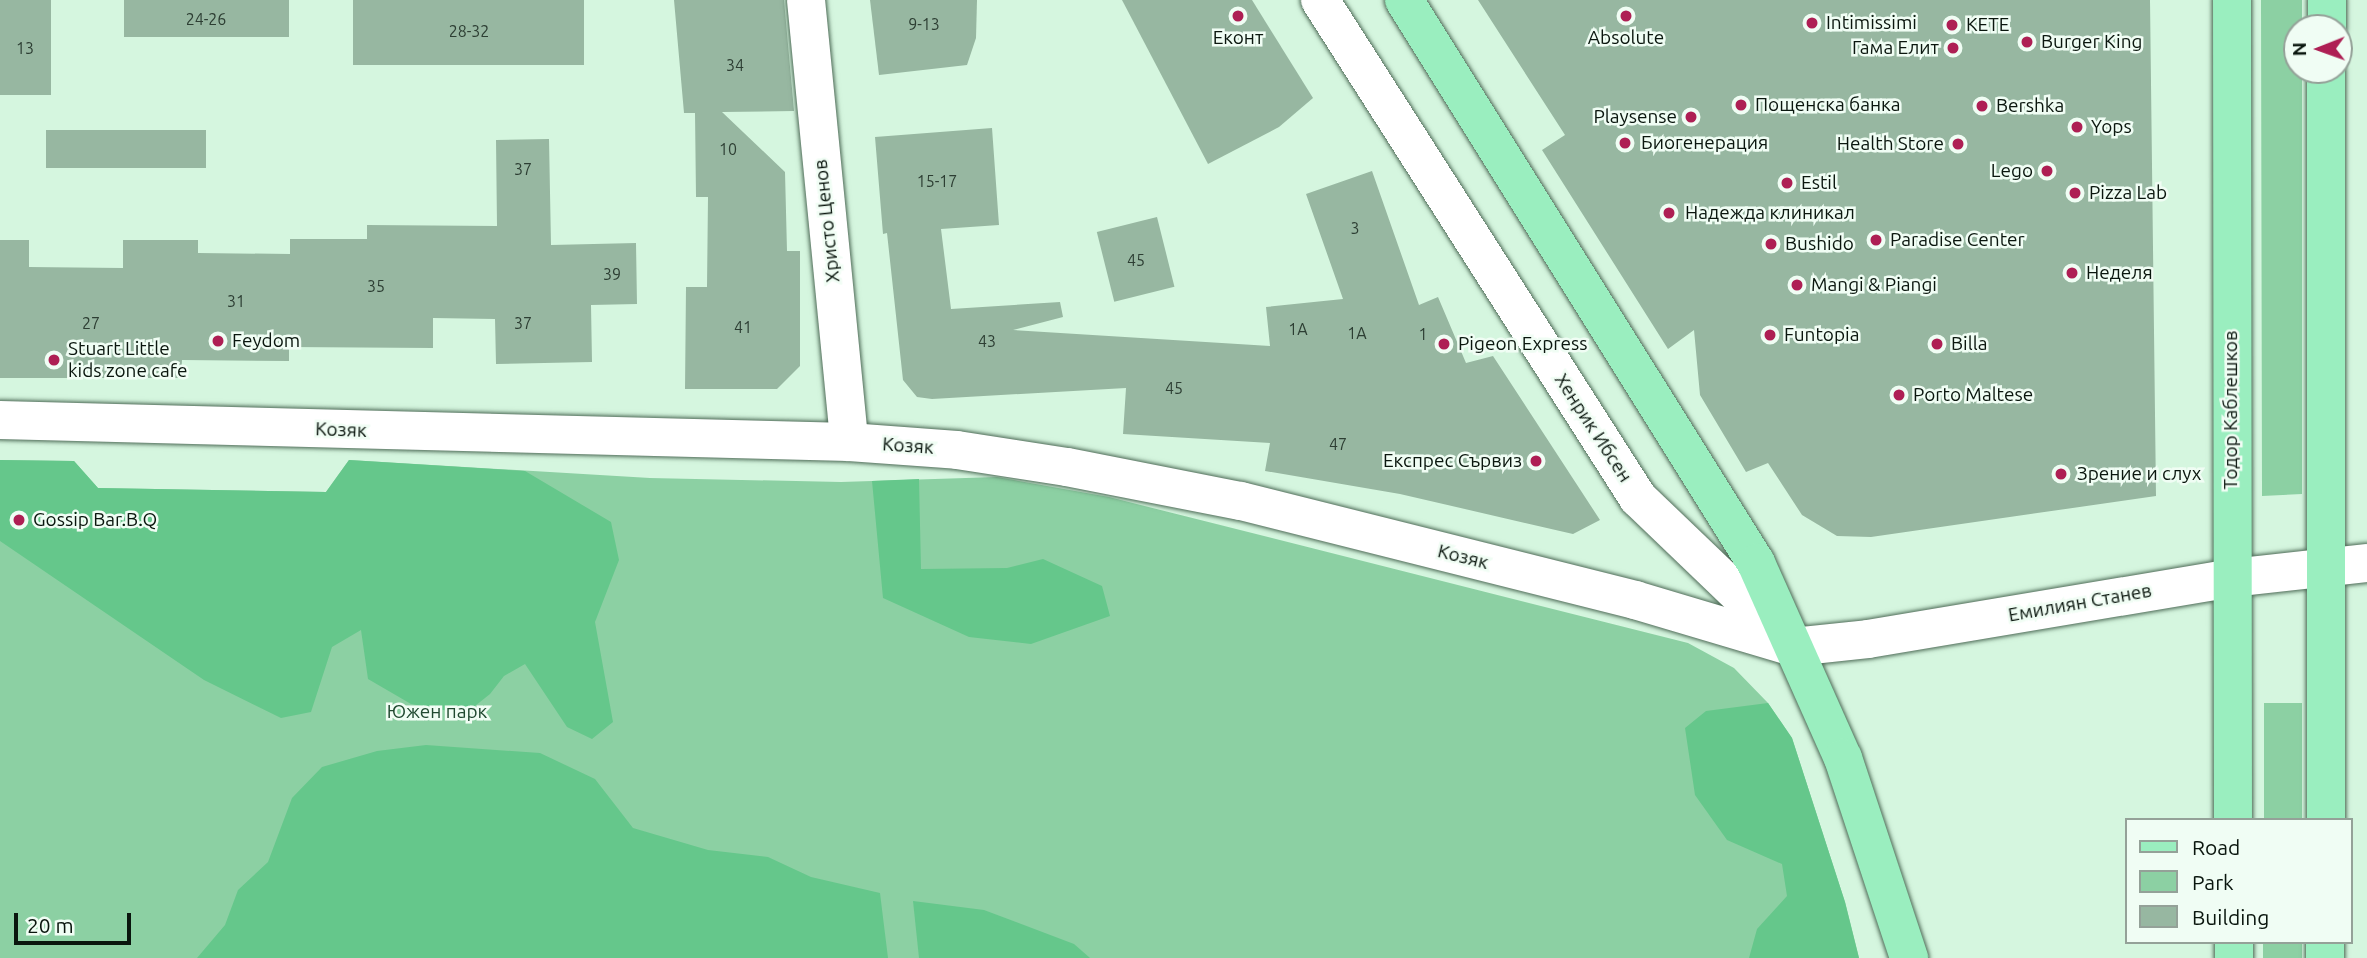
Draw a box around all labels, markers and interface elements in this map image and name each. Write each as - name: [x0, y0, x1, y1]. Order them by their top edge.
- marker: Еконт: [1230, 8, 1246, 24]
- marker: Absolute: [1618, 8, 1634, 24]
- house number: 24-26: [186, 9, 226, 29]
- place label: Intimissimi: [1826, 12, 1917, 34]
- house number: 9-13: [908, 14, 940, 34]
- place label: KETE: [1966, 14, 2009, 36]
- north arrow: [2283, 14, 2353, 84]
- marker: Intimissimi: [1804, 15, 1820, 31]
- marker: KETE: [1944, 17, 1960, 33]
- house number: 28-32: [449, 21, 489, 41]
- place label: Еконт: [1213, 27, 1263, 49]
- place label: Absolute: [1588, 27, 1664, 49]
- place label: Burger King: [2041, 31, 2142, 53]
- marker: Burger King: [2019, 34, 2035, 50]
- place label: Гама Елит: [1852, 37, 1939, 59]
- house number: 13: [16, 38, 34, 58]
- marker: Гама Елит: [1945, 40, 1961, 56]
- text: N: [2288, 42, 2310, 57]
- house number: 34: [726, 55, 744, 75]
- place label: Пощенска банка: [1755, 94, 1901, 116]
- place label: Bershka: [1996, 95, 2064, 117]
- marker: Пощенска банка: [1733, 97, 1749, 113]
- marker: Bershka: [1974, 98, 1990, 114]
- place label: Playsense: [1593, 106, 1677, 128]
- marker: Playsense: [1683, 109, 1699, 125]
- place label: Yops: [2091, 116, 2132, 138]
- marker: Yops: [2069, 119, 2085, 135]
- place label: Биогенерация: [1641, 132, 1768, 154]
- marker: Биогенерация: [1615, 133, 1635, 153]
- place label: Health Store: [1837, 133, 1944, 155]
- marker: Health Store: [1950, 136, 1966, 152]
- house number: 10: [719, 139, 737, 159]
- street label: Христо Ценов: [809, 158, 845, 284]
- house number: 37: [514, 159, 532, 179]
- place label: Lego: [1991, 160, 2033, 182]
- marker: Lego: [2039, 163, 2055, 179]
- house number: 15-17: [917, 171, 957, 191]
- place label: Estil: [1801, 172, 1837, 194]
- marker: Estil: [1779, 175, 1795, 191]
- place label: Pizza Lab: [2089, 182, 2167, 204]
- marker: Pizza Lab: [2067, 185, 2083, 201]
- place label: Надежда клиникал: [1685, 202, 1855, 224]
- marker: Надежда клиникал: [1659, 203, 1679, 223]
- house number: 3: [1350, 218, 1360, 238]
- place label: Paradise Center: [1890, 229, 2025, 251]
- marker: Paradise Center: [1868, 232, 1884, 248]
- place label: Bushido: [1785, 233, 1854, 255]
- marker: Bushido: [1763, 236, 1779, 252]
- house number: 45: [1127, 250, 1145, 270]
- place label: Неделя: [2086, 262, 2153, 284]
- house number: 39: [603, 264, 621, 284]
- marker: Неделя: [2064, 265, 2080, 281]
- place label: Mangi & Piangi: [1811, 274, 1937, 296]
- house number: 35: [367, 276, 385, 296]
- marker: Mangi & Piangi: [1789, 277, 1805, 293]
- house number: 31: [227, 291, 245, 311]
- house number: 27: [82, 313, 100, 333]
- house number: 37: [514, 313, 532, 333]
- house number: 41: [734, 317, 752, 337]
- house number: 1А: [1288, 319, 1308, 339]
- house number: 1А: [1347, 323, 1367, 343]
- house number: 1: [1418, 324, 1428, 344]
- place label: Funtopia: [1784, 324, 1859, 346]
- marker: Funtopia: [1762, 327, 1778, 343]
- place label: Feydom: [232, 330, 300, 352]
- house number: 43: [978, 331, 996, 351]
- street label: Тодор Каблешков: [2220, 331, 2242, 489]
- marker: Feydom: [210, 333, 226, 349]
- place label: Pigeon Express: [1458, 333, 1587, 355]
- place label: Billa: [1951, 333, 1987, 355]
- marker: Pigeon Express: [1436, 336, 1452, 352]
- marker: Billa: [1929, 336, 1945, 352]
- place label: Stuart Little kids zone cafe: [68, 338, 188, 382]
- marker: Stuart Little kids zone cafe: [46, 352, 62, 368]
- street label: Хенрик Ибсен: [1549, 369, 1637, 487]
- house number: 45: [1165, 378, 1183, 398]
- place label: Porto Maltese: [1913, 384, 2033, 406]
- marker: Porto Maltese: [1891, 387, 1907, 403]
- street label: Козяк: [315, 418, 367, 442]
- street label: Козяк: [882, 433, 934, 459]
- house number: 47: [1329, 434, 1347, 454]
- place label: Експрес Сървиз: [1383, 450, 1522, 472]
- marker: Експрес Сървиз: [1528, 453, 1544, 469]
- place label: Зрение и слух: [2077, 463, 2201, 485]
- marker: Зрение и слух: [2051, 464, 2071, 484]
- place label: Gossip Bar.B.Q: [33, 509, 157, 531]
- marker: Gossip Bar.B.Q: [11, 512, 27, 528]
- street label: Козяк: [1435, 540, 1491, 574]
- street label: Емилиян Станев: [2006, 579, 2154, 627]
- park label: Южен парк: [387, 701, 487, 723]
- legend: [2126, 818, 2353, 944]
- text: Road: [2192, 835, 2240, 859]
- text: Park: [2192, 870, 2234, 894]
- scale bar: [18, 898, 135, 942]
- text: Building: [2192, 905, 2269, 929]
- text: 20 m: [27, 913, 74, 937]

